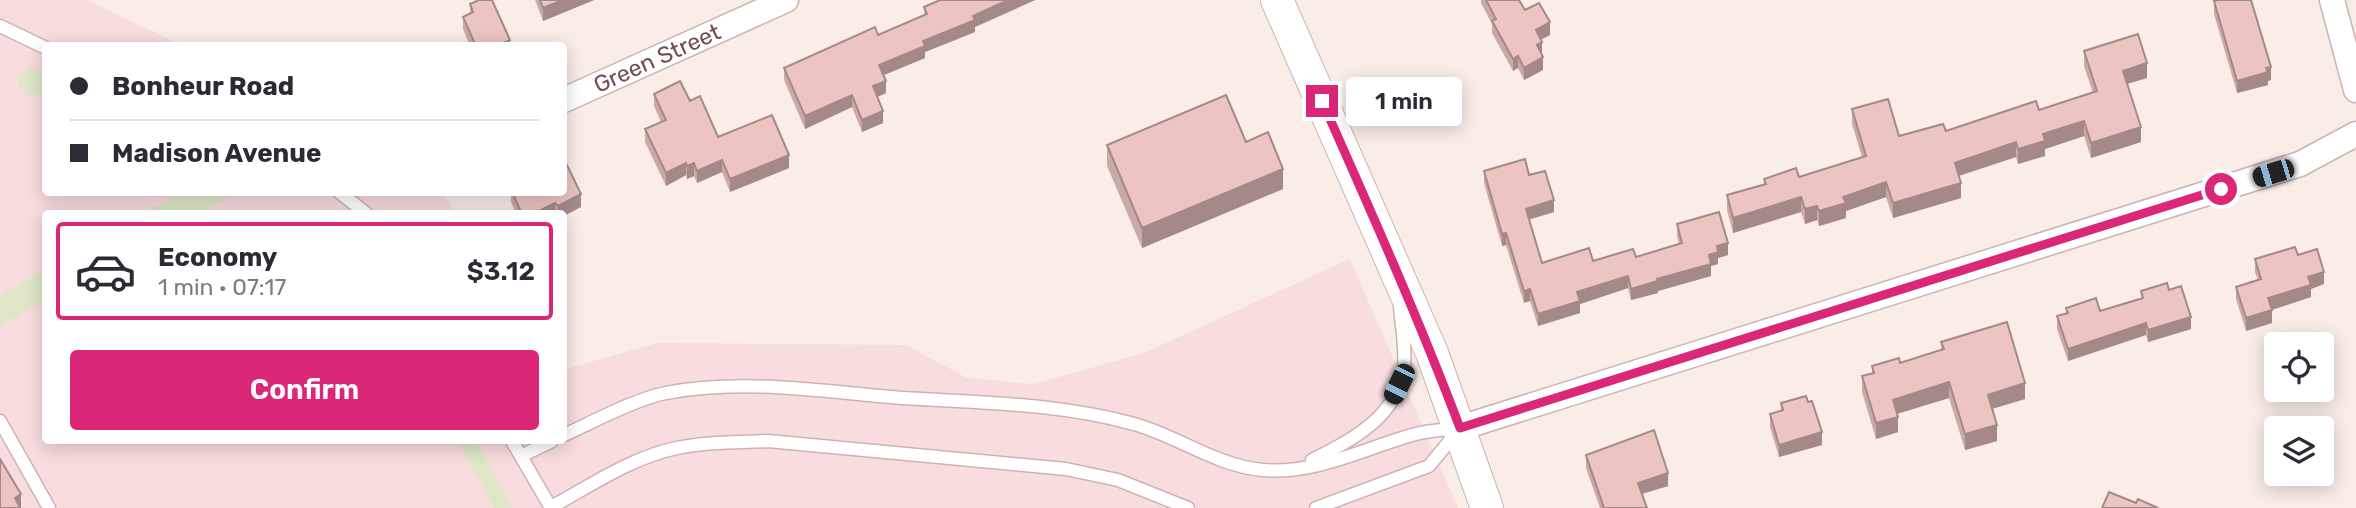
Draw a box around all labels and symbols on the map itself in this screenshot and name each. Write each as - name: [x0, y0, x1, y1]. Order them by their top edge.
- street label: Green Street: [589, 17, 725, 99]
- callout: 1 min: [1346, 76, 1462, 126]
- route end: [1306, 85, 1338, 117]
- car: [2250, 157, 2297, 189]
- route start: [2205, 173, 2237, 205]
- car: [1381, 361, 1418, 407]

